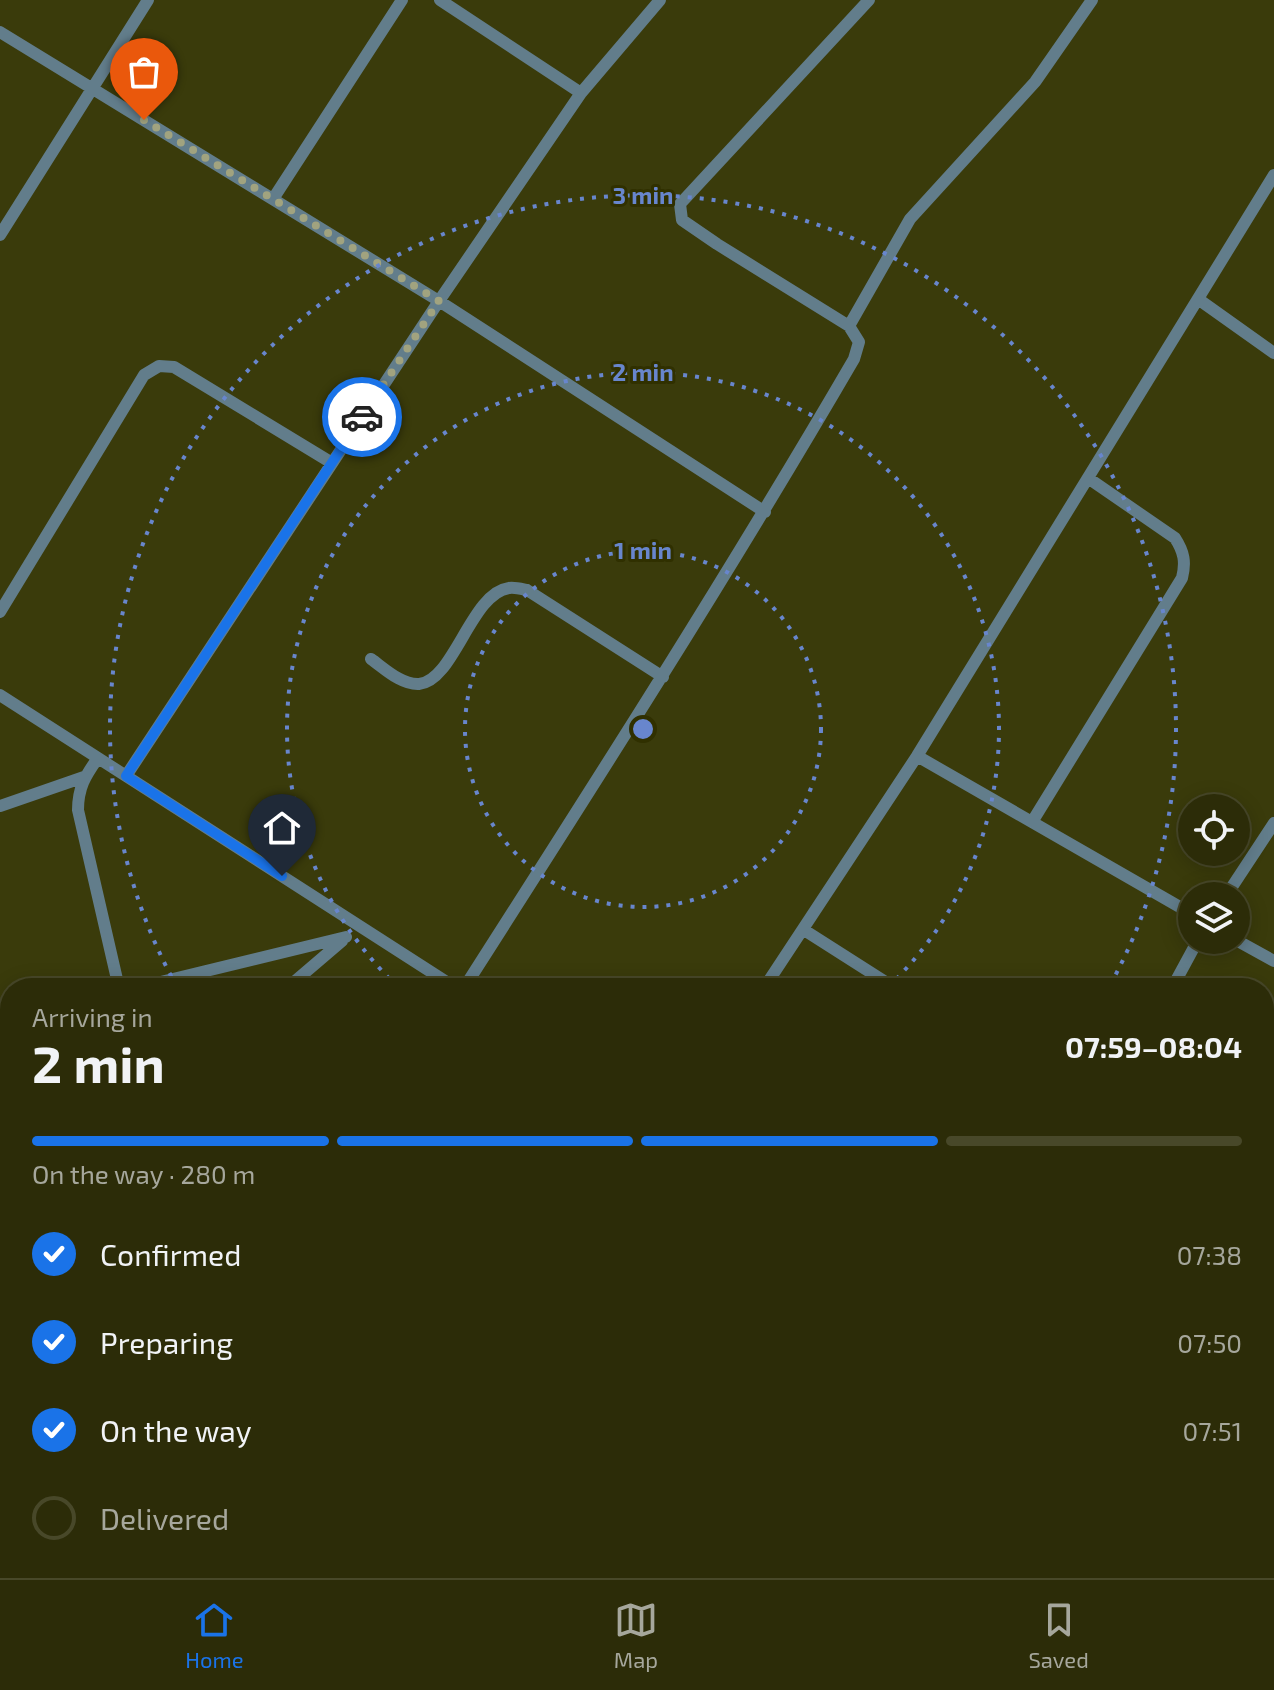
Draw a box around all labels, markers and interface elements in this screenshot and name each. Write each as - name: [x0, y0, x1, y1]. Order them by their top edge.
- pin: [110, 38, 178, 120]
- icon: bag: [122, 50, 166, 94]
- text: 3 min: [613, 180, 673, 209]
- text: 2 min: [612, 357, 674, 386]
- courier: [322, 377, 402, 457]
- icon: car: [340, 395, 384, 439]
- text: 1 min: [614, 535, 672, 564]
- centre of rings: [629, 715, 657, 743]
- pin: [248, 794, 316, 876]
- map controls: [1178, 794, 1250, 954]
- button: locate: [1178, 794, 1250, 866]
- icon: home: [260, 806, 304, 850]
- button: layers: [1178, 882, 1250, 954]
- text: Arriving in: [32, 1001, 153, 1032]
- text: 07:59–08:04: [1065, 1028, 1242, 1064]
- text: 2 min: [32, 1031, 165, 1093]
- text: On the way · 280 m: [32, 1158, 255, 1189]
- icon: check: [32, 1232, 76, 1276]
- text: Confirmed: [100, 1236, 241, 1272]
- text: 07:38: [1177, 1239, 1242, 1270]
- icon: check: [32, 1320, 76, 1364]
- text: Preparing: [100, 1324, 233, 1360]
- text: 07:50: [1177, 1327, 1242, 1358]
- icon: check: [32, 1408, 76, 1452]
- text: On the way: [100, 1412, 252, 1448]
- text: 07:51: [1183, 1415, 1242, 1446]
- text: Delivered: [100, 1500, 229, 1536]
- tab: Home: [185, 1598, 243, 1672]
- tab: Map: [614, 1598, 658, 1672]
- tab: Saved: [1028, 1598, 1089, 1672]

